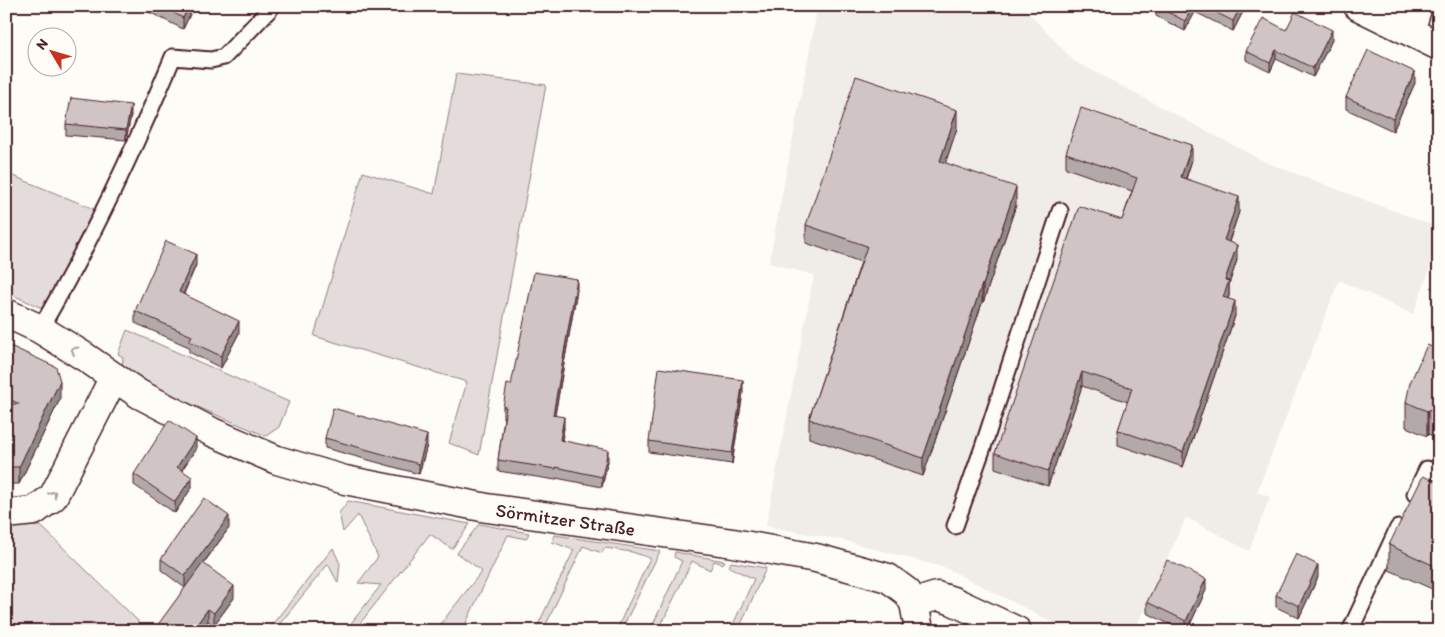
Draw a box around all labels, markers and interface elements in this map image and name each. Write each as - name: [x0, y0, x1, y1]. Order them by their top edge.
- north arrow: [28, 28, 78, 78]
- text: N: [33, 35, 52, 53]
- one-way arrow: [70, 346, 79, 356]
- one-way arrow: [47, 490, 56, 500]
- street label: Sörmitzer Straße: [494, 498, 637, 540]

